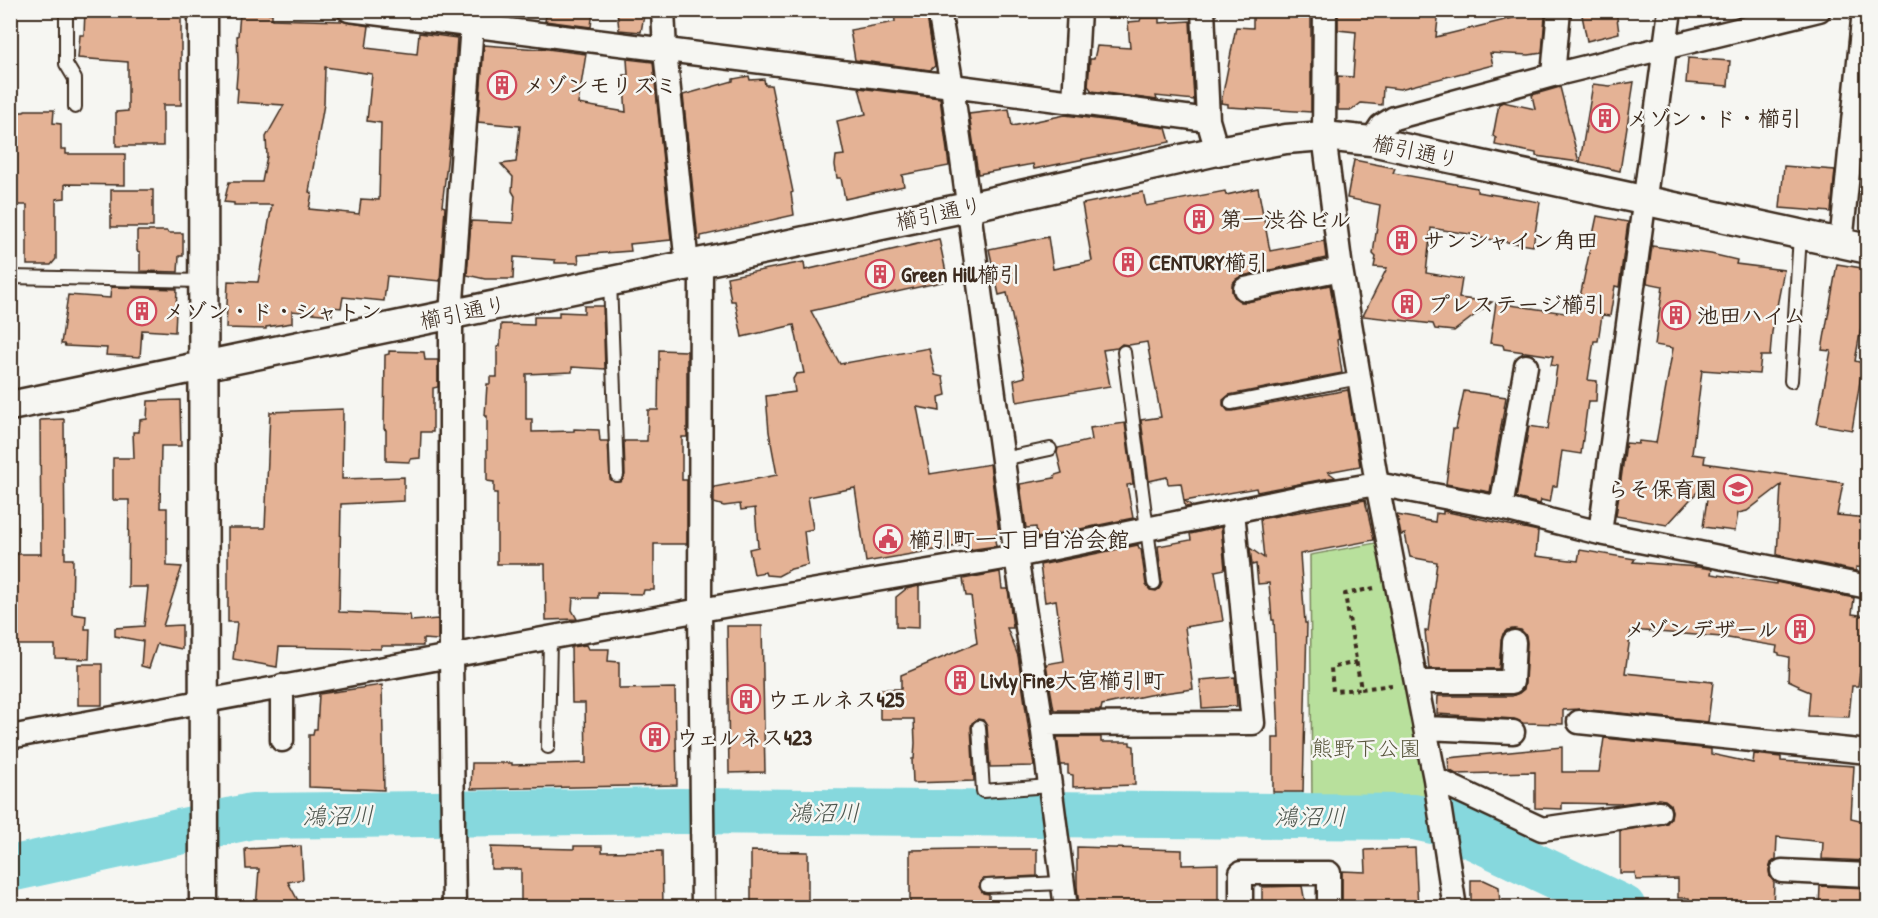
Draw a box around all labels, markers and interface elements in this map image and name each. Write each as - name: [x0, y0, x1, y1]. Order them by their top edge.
- building icon: メゾンモリズミ: [486, 69, 518, 101]
- place label: メゾンモリズミ: [523, 70, 677, 100]
- building icon: メゾン・ド・櫛引: [1589, 102, 1621, 134]
- place label: メゾン・ド・櫛引: [1626, 103, 1802, 133]
- street label: 櫛引通り: [1370, 127, 1462, 175]
- street label: 櫛引通り: [893, 189, 985, 237]
- building icon: 第一渋谷ビル: [1183, 203, 1215, 235]
- place label: 第一渋谷ビル: [1220, 204, 1352, 234]
- building icon: サンシャイン角田: [1386, 224, 1418, 256]
- place label: サンシャイン角田: [1423, 225, 1598, 255]
- building icon: CENTURY櫛引: [1112, 246, 1144, 278]
- place label: CENTURY櫛引: [1149, 247, 1269, 277]
- building icon: Green Hill櫛引: [864, 258, 896, 290]
- place label: Green Hill櫛引: [901, 259, 1021, 289]
- street label: 櫛引通り: [417, 288, 509, 336]
- building icon: プレステージ櫛引: [1391, 288, 1423, 320]
- place label: プレステージ櫛引: [1428, 289, 1606, 319]
- building icon: メゾン・ド・シャトン: [126, 295, 158, 327]
- place label: メゾン・ド・シャトン: [163, 296, 382, 326]
- building icon: 池田ハイム: [1660, 299, 1692, 331]
- place label: 池田ハイム: [1697, 300, 1806, 330]
- school or university icon: らそ保育園: [1722, 473, 1754, 505]
- place label: らそ保育園: [1607, 474, 1717, 504]
- public building icon: 櫛引町一丁目自治会館: [872, 523, 904, 555]
- place label: 櫛引町一丁目自治会館: [909, 524, 1129, 554]
- building icon: メゾンデザール: [1784, 613, 1816, 645]
- place label: メゾンデザール: [1624, 614, 1779, 644]
- building icon: Livly Fine大宮櫛引町: [944, 664, 976, 696]
- place label: Livly Fine大宮櫛引町: [981, 665, 1165, 696]
- building icon: ウエルネス425: [730, 683, 762, 715]
- place label: ウエルネス425: [767, 684, 905, 714]
- building icon: ウェルネス423: [639, 721, 671, 753]
- place label: ウェルネス423: [676, 722, 812, 752]
- park label: 熊野下公園: [1311, 733, 1421, 763]
- water label: 鴻沼川: [788, 796, 860, 828]
- water label: 鴻沼川: [302, 798, 374, 832]
- water label: 鴻沼川: [1274, 800, 1346, 832]

